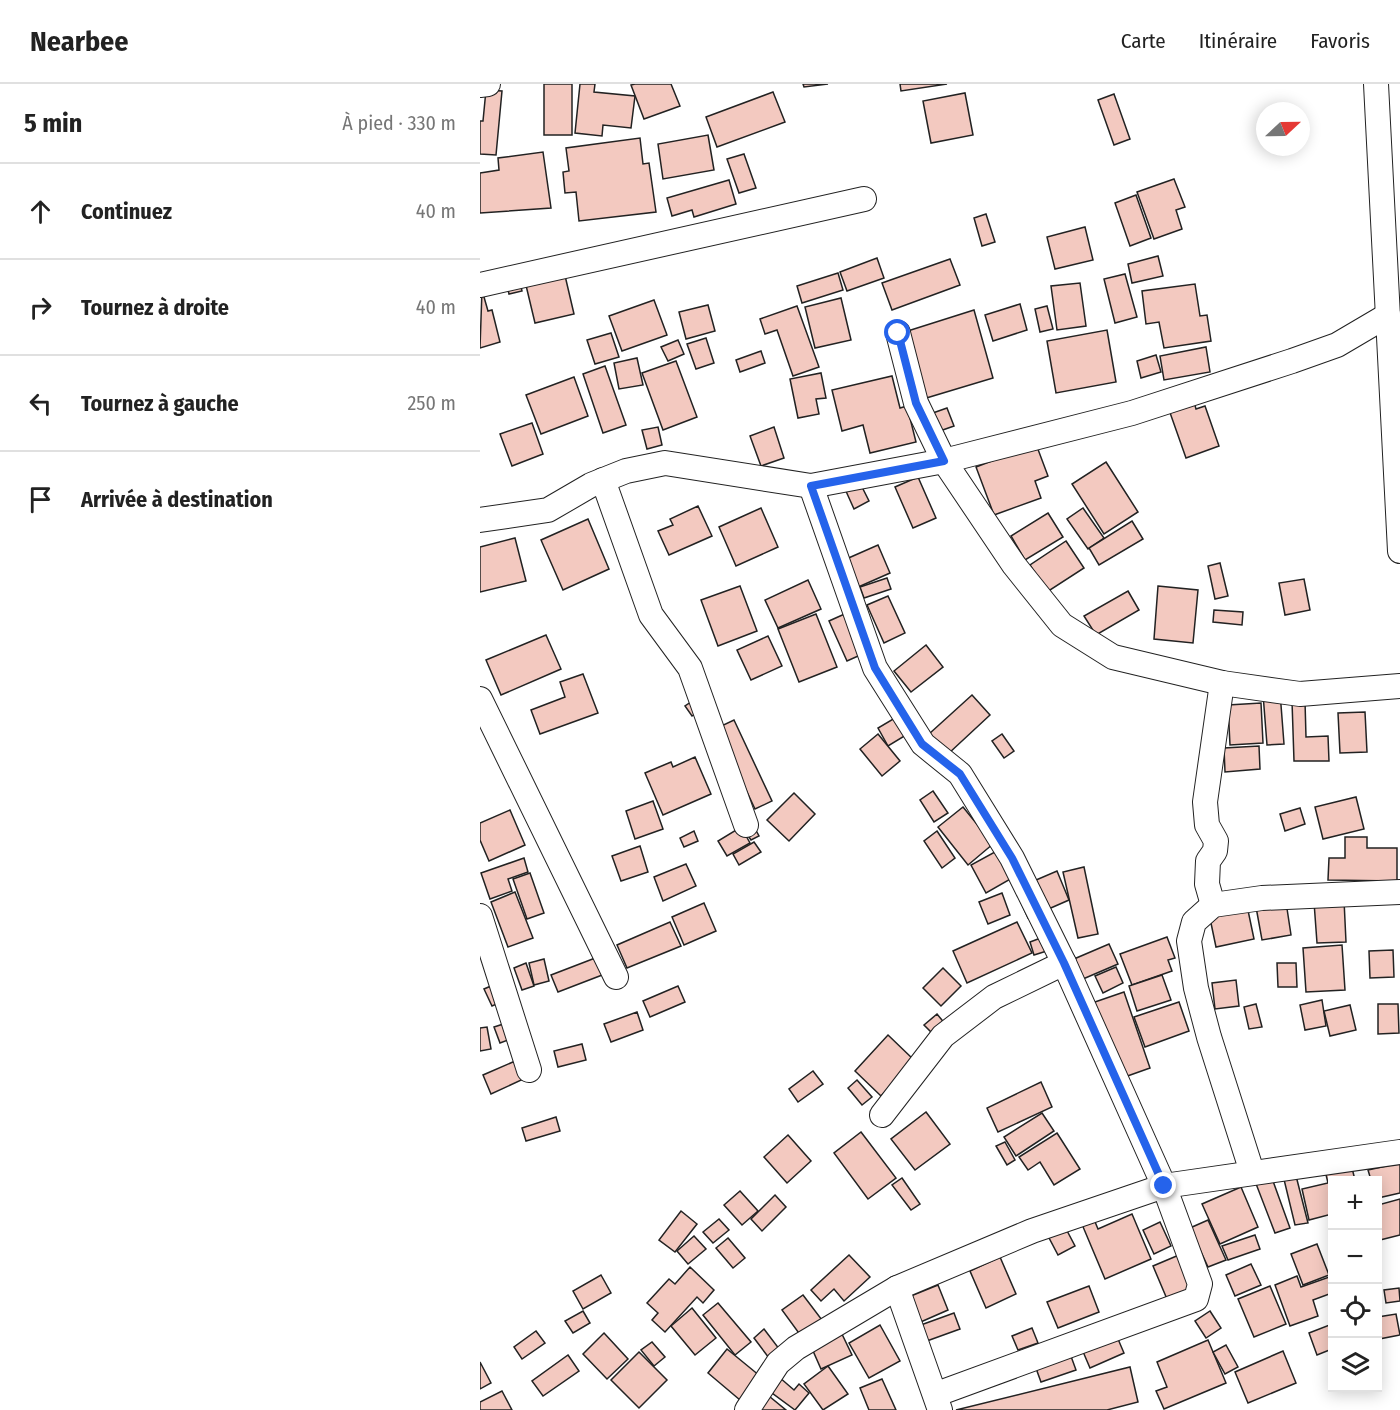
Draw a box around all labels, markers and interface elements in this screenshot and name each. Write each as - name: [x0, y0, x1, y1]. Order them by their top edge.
- text: Nearbee: [30, 25, 129, 58]
- text: Carte: [1121, 28, 1166, 54]
- text: Itinéraire: [1199, 28, 1277, 54]
- text: Favoris: [1310, 28, 1370, 54]
- north arrow: [1256, 102, 1310, 156]
- text: 5 min: [24, 108, 82, 139]
- text: À pied · 330 m: [342, 111, 456, 135]
- icon: ahead: [24, 195, 57, 228]
- text: Continuez: [81, 198, 172, 225]
- text: 40 m: [416, 199, 456, 223]
- icon: right: [24, 291, 57, 324]
- text: Tournez à droite: [81, 294, 229, 321]
- text: 40 m: [416, 295, 456, 319]
- route start: [884, 319, 910, 345]
- icon: left: [24, 387, 57, 420]
- text: Tournez à gauche: [81, 390, 239, 417]
- text: 250 m: [408, 391, 456, 415]
- icon: arrive: [24, 483, 57, 516]
- text: Arrivée à destination: [81, 486, 273, 513]
- route end: [1150, 1172, 1176, 1198]
- map controls: [1328, 1176, 1382, 1392]
- button: +: [1328, 1176, 1382, 1230]
- button: −: [1328, 1230, 1382, 1284]
- button: locate: [1328, 1284, 1382, 1338]
- button: layers: [1328, 1338, 1382, 1392]

